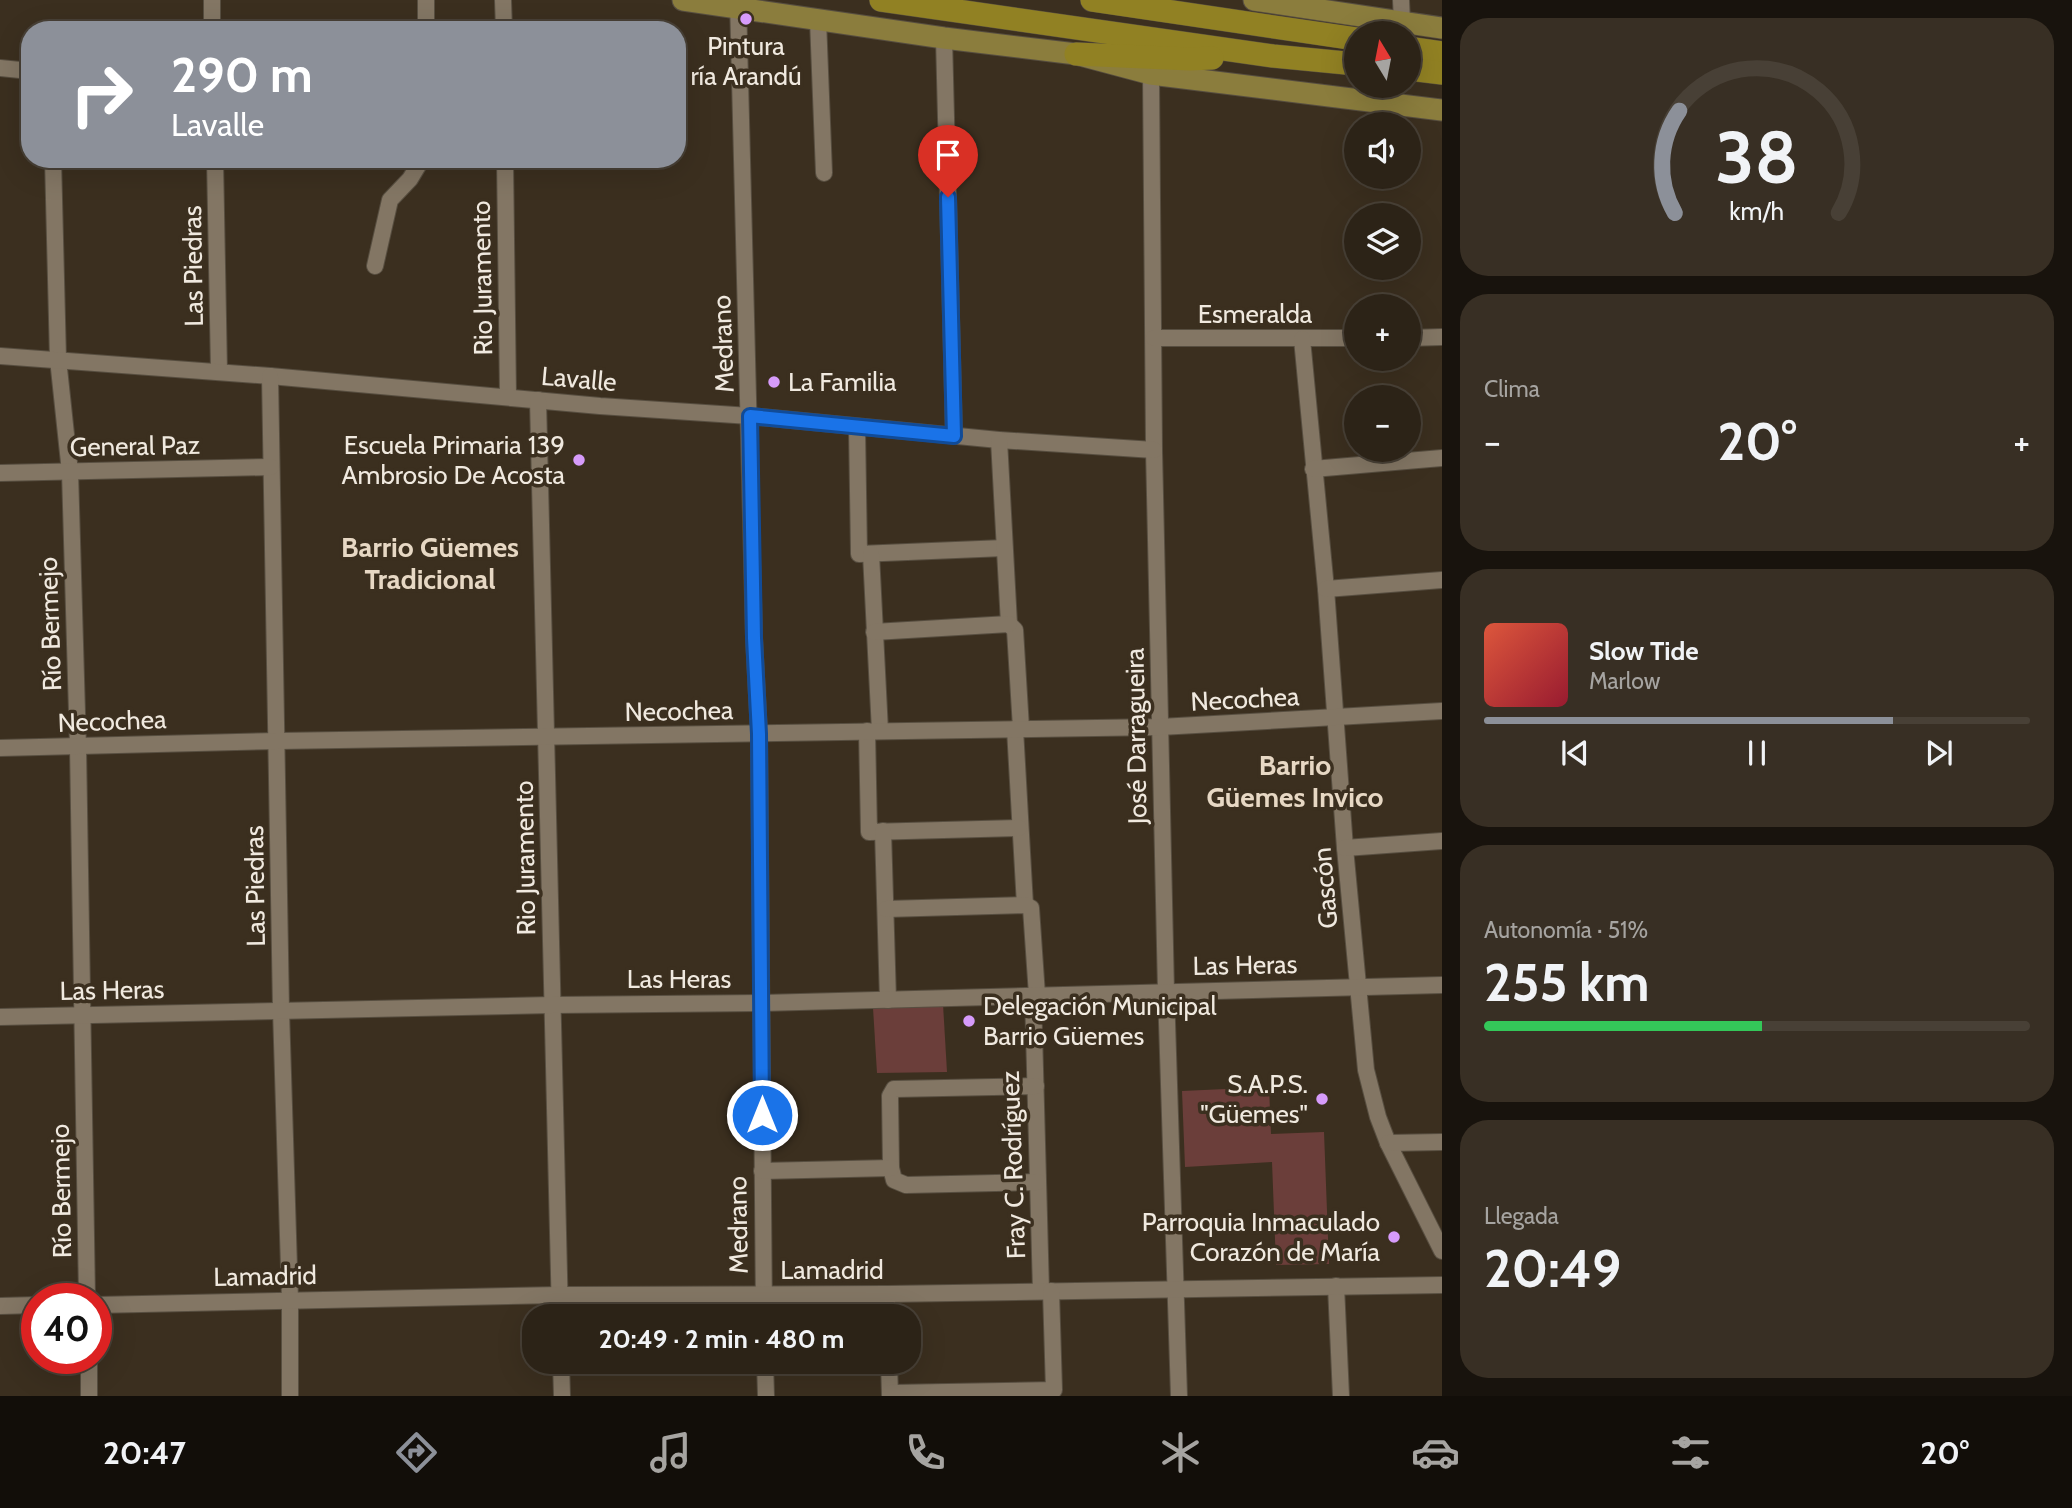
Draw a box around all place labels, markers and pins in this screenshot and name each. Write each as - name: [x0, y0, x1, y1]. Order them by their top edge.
- marker: Pintura ría Arandú: [738, 11, 754, 27]
- place label: Pintura ría Arandú: [690, 30, 802, 92]
- pin: [918, 125, 978, 197]
- place label: La Familia: [788, 366, 897, 398]
- marker: La Familia: [766, 374, 782, 390]
- place label: Escuela Primaria 139 Ambrosio De Acosta: [342, 429, 566, 491]
- marker: Escuela Primaria 139 Ambrosio De Acosta: [571, 452, 587, 468]
- place label: Delegación Municipal Barrio Güemes: [983, 990, 1217, 1052]
- marker: Delegación Municipal Barrio Güemes: [961, 1013, 977, 1029]
- place label: S.A.P.S. "Güemes": [1200, 1068, 1308, 1130]
- marker: S.A.P.S. "Güemes": [1314, 1091, 1330, 1107]
- place label: Parroquia Inmaculado Corazón de María: [1142, 1206, 1381, 1268]
- marker: Parroquia Inmaculado Corazón de María: [1386, 1229, 1402, 1245]

